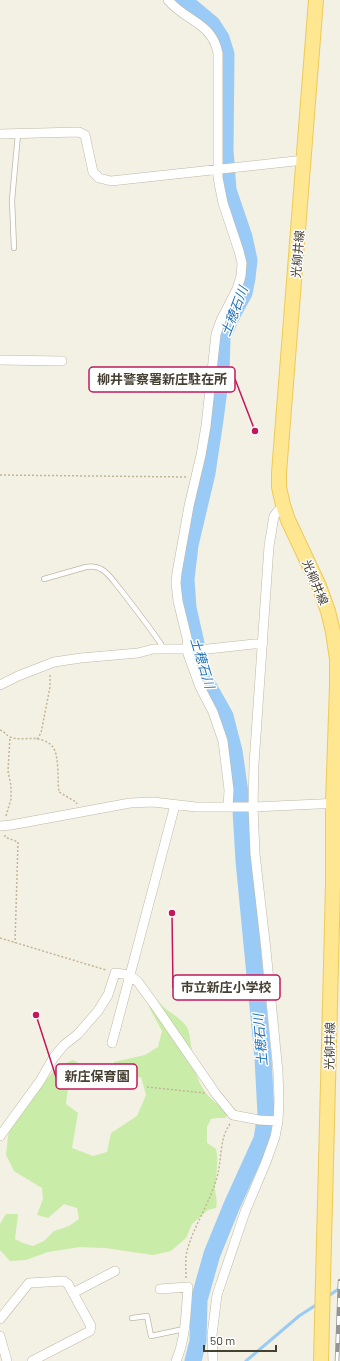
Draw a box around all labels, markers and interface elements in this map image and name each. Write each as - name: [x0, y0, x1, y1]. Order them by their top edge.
- street label: 光柳井線: [288, 229, 306, 279]
- water label: 土穂石川: [217, 282, 252, 338]
- callout: 柳井警察署新庄駐在所: [89, 367, 235, 392]
- text: 柳井警察署新庄駐在所: [97, 371, 227, 387]
- street label: 光柳井線: [300, 557, 332, 607]
- water label: 土穂石川: [188, 636, 219, 692]
- callout: 市立新庄小学校: [173, 975, 280, 1000]
- text: 市立新庄小学校: [180, 979, 272, 995]
- water label: 土穂石川: [250, 1011, 270, 1067]
- street label: 光柳井線: [322, 1022, 336, 1070]
- callout: 新庄保育園: [56, 1064, 137, 1089]
- text: 新庄保育園: [64, 1068, 130, 1084]
- scale bar: [204, 1327, 276, 1353]
- text: 50 m: [210, 1333, 235, 1347]

